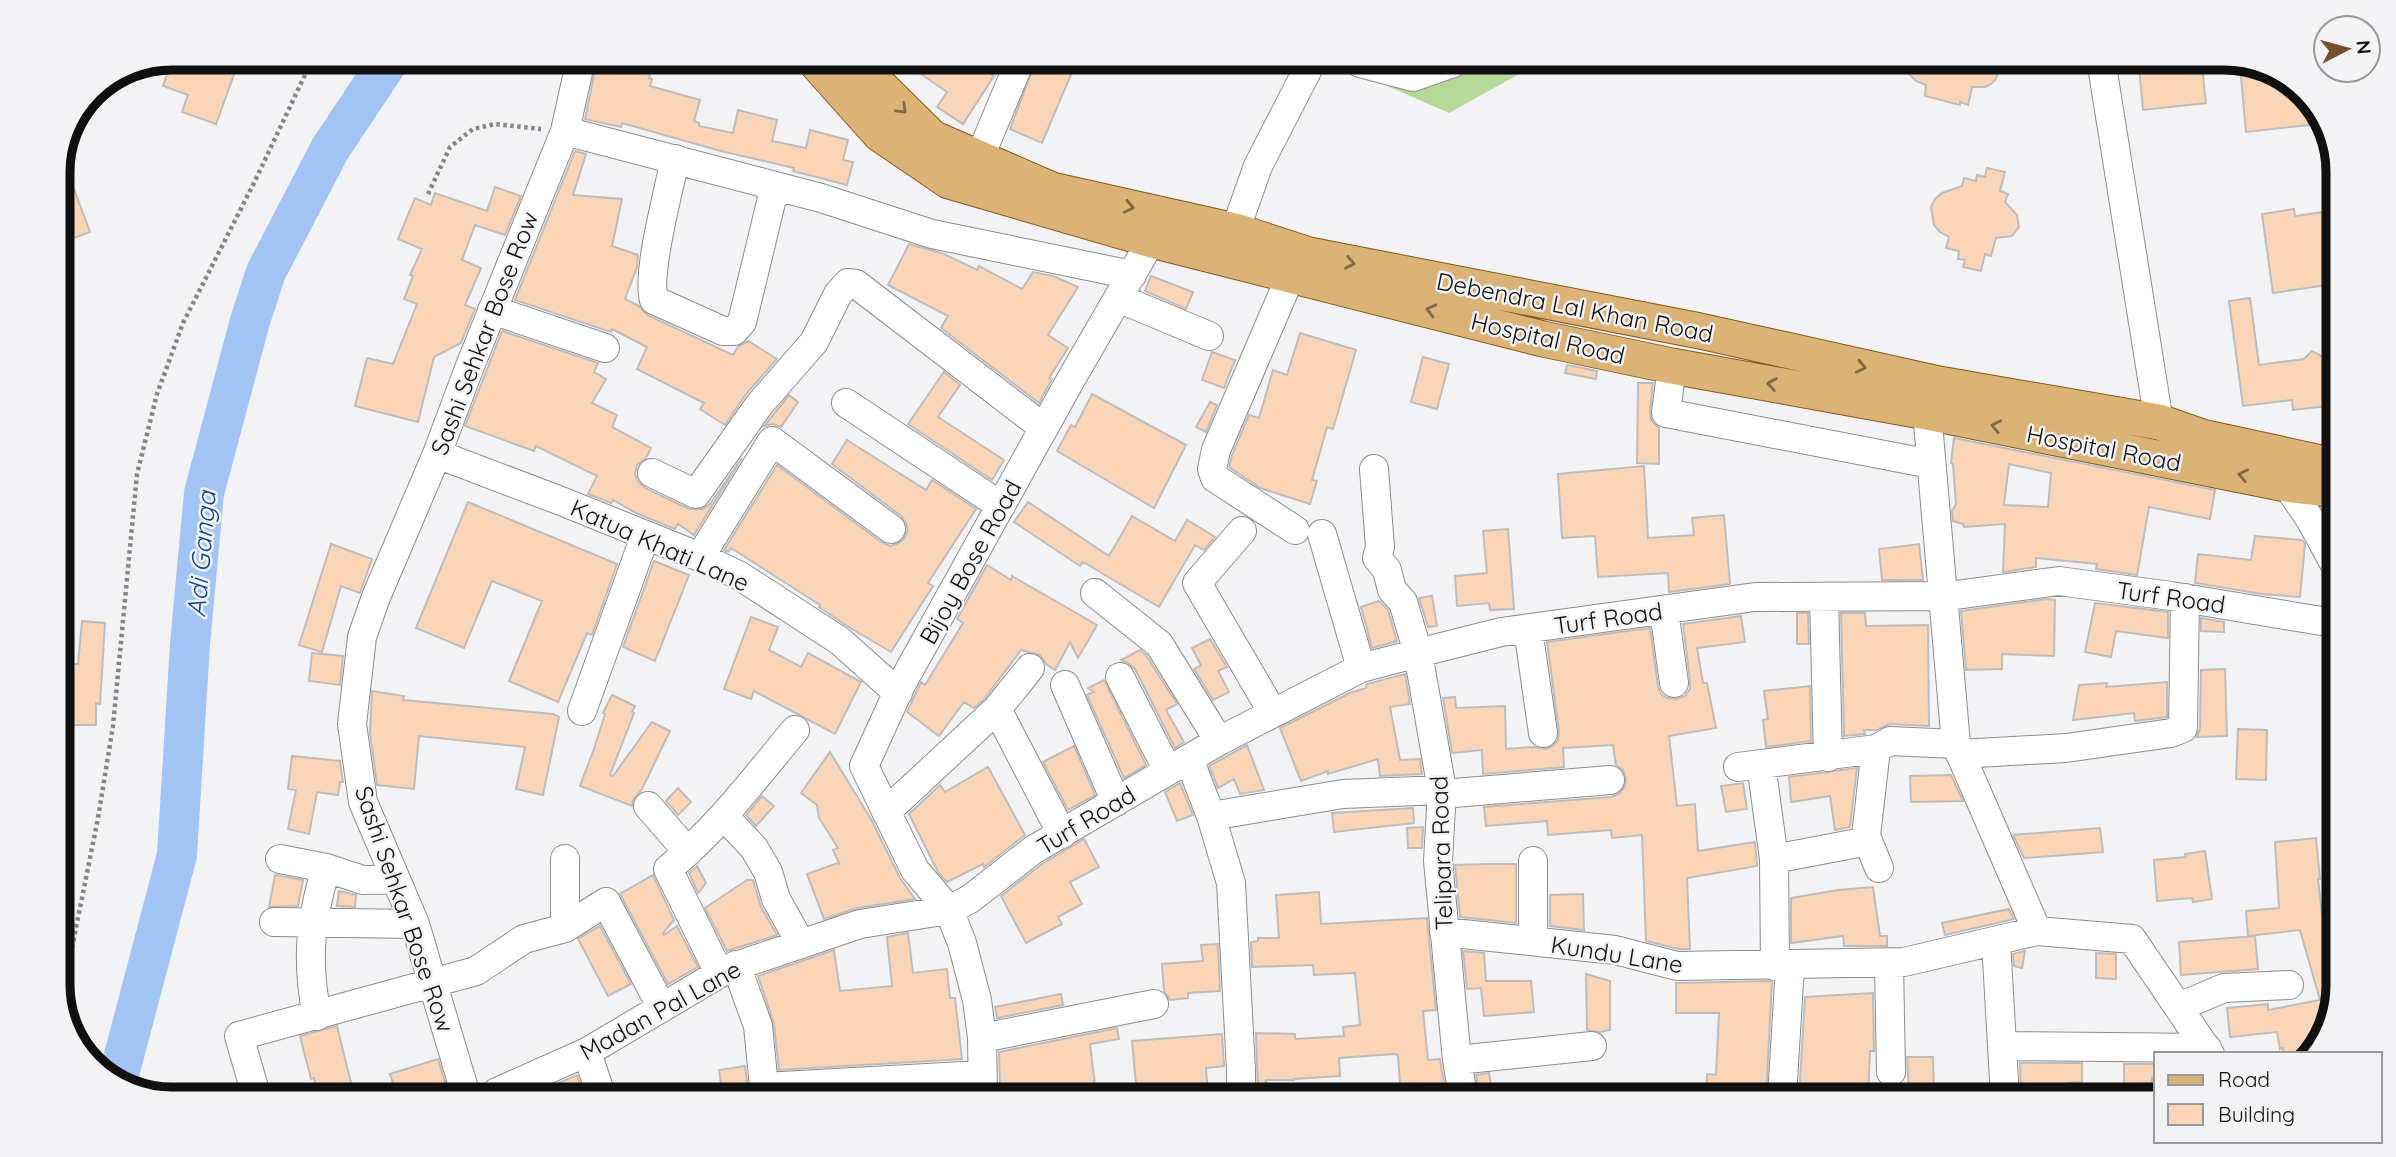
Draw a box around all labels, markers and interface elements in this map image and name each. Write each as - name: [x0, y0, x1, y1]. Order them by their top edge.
- north arrow: [2312, 14, 2382, 84]
- text: N: [2351, 39, 2377, 55]
- one-way arrow: [893, 101, 906, 114]
- one-way arrow: [1123, 199, 1135, 214]
- street label: Sashi Sehkar Bose Row: [424, 207, 544, 459]
- one-way arrow: [1344, 255, 1356, 270]
- street label: Debendra Lal Khan Road: [1434, 265, 1716, 349]
- one-way arrow: [1425, 304, 1437, 318]
- street label: Hospital Road: [1468, 306, 1628, 370]
- one-way arrow: [1855, 359, 1867, 373]
- one-way arrow: [1767, 377, 1778, 392]
- street label: Hospital Road: [2024, 418, 2184, 478]
- one-way arrow: [1990, 420, 2002, 435]
- one-way arrow: [2237, 469, 2249, 484]
- street label: Bijoy Bose Road: [913, 475, 1027, 649]
- water label: Adi Ganga: [179, 488, 223, 618]
- street label: Katua Khati Lane: [566, 492, 754, 598]
- street label: Turf Road: [2115, 575, 2227, 619]
- street label: Turf Road: [1552, 596, 1664, 640]
- street label: Telipara Road: [1423, 775, 1459, 931]
- street label: Turf Road: [1031, 779, 1141, 861]
- street label: Sashi Sehkar Bose Row: [349, 782, 461, 1036]
- street label: Kundu Lane: [1549, 929, 1685, 979]
- street label: Madan Pal Lane: [574, 953, 746, 1067]
- legend: [2154, 1052, 2382, 1143]
- text: Road: [2218, 1066, 2270, 1092]
- text: Building: [2218, 1101, 2295, 1127]

